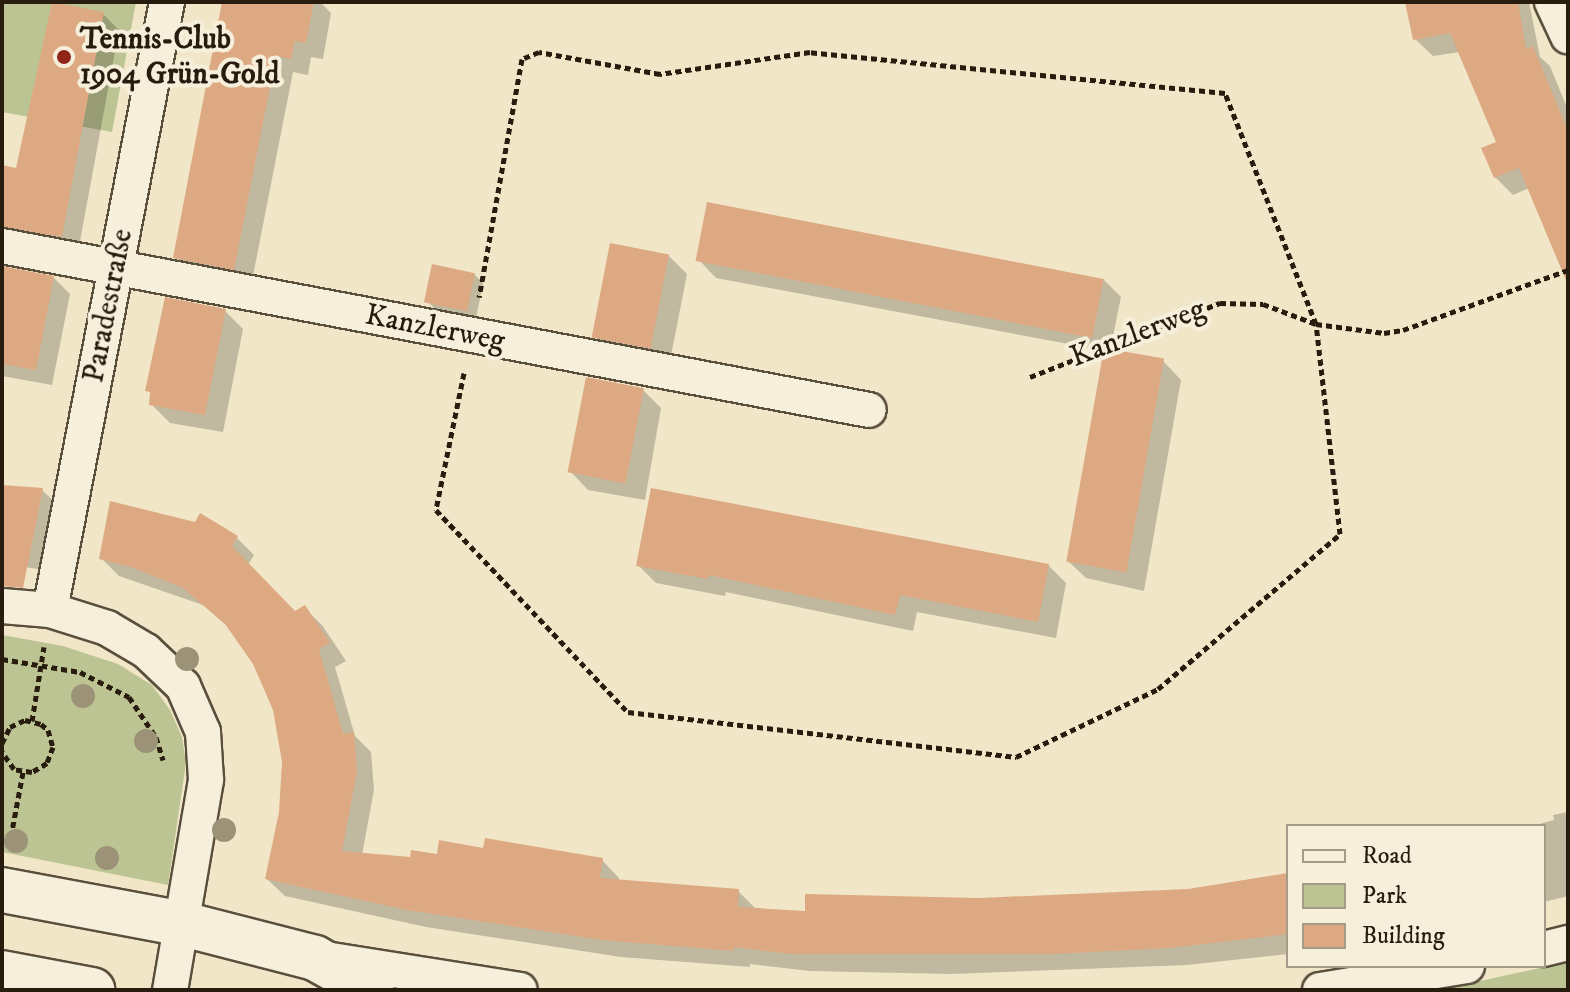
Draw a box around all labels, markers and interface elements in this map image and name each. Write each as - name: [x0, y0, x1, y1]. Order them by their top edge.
- place label: Tennis-Club 1904 Grün-Gold: [80, 22, 280, 92]
- marker: Tennis-Club 1904 Grün-Gold: [55, 48, 73, 66]
- street label: Paradestraße: [76, 226, 142, 386]
- street label: Kanzlerweg: [1066, 292, 1210, 376]
- street label: Kanzlerweg: [362, 298, 508, 360]
- legend: [1286, 824, 1546, 968]
- text: Road: [1362, 841, 1412, 871]
- text: Park: [1362, 881, 1407, 911]
- text: Building: [1362, 921, 1445, 951]

